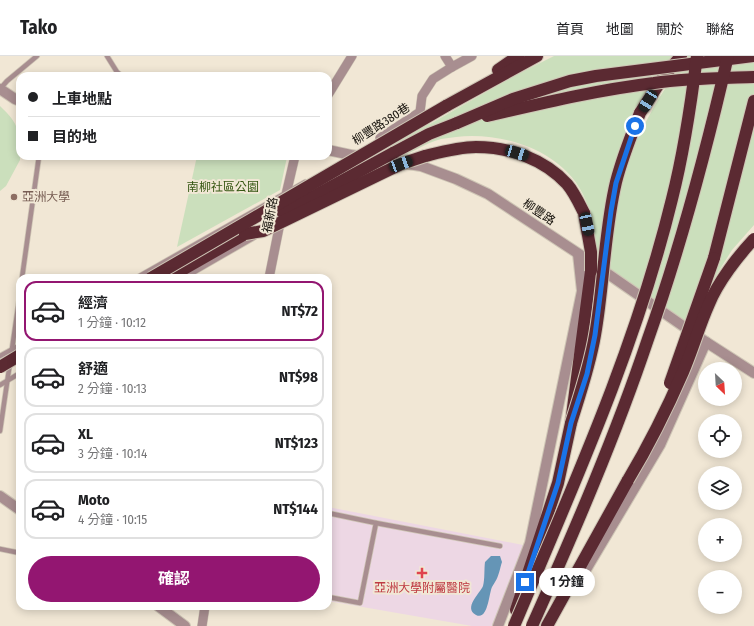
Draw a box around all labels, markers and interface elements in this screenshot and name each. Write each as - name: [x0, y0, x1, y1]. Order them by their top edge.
- text: Tako: [20, 16, 57, 39]
- text: 首頁: [556, 21, 584, 38]
- text: 地圖: [606, 21, 634, 38]
- text: 關於: [656, 21, 684, 38]
- text: 聯絡: [706, 21, 734, 38]
- car: [637, 88, 659, 114]
- text: 上車地點: [52, 90, 112, 108]
- street label: 柳豐路380巷: [350, 100, 412, 148]
- route start: [626, 117, 644, 135]
- text: 目的地: [52, 128, 97, 146]
- car: [504, 144, 530, 162]
- car: [388, 154, 414, 174]
- park label: 南柳社區公園: [187, 180, 259, 194]
- place label: 亞洲大學: [22, 190, 70, 204]
- marker: 亞洲大學: [9, 192, 19, 202]
- street label: 福新路: [260, 196, 280, 234]
- street label: 柳豐路: [520, 196, 558, 228]
- car: [579, 211, 595, 237]
- icon: car: [30, 293, 66, 329]
- text: 經濟: [78, 294, 108, 312]
- text: NT$72: [281, 302, 318, 320]
- text: 1 分鐘 · 10:12: [78, 315, 146, 330]
- icon: car: [30, 359, 66, 395]
- text: 舒適: [78, 360, 108, 378]
- north arrow: [698, 362, 742, 406]
- map controls: [698, 362, 742, 614]
- text: NT$98: [279, 368, 318, 386]
- text: 2 分鐘 · 10:13: [78, 381, 147, 396]
- button: locate: [698, 414, 742, 458]
- icon: car: [30, 425, 66, 461]
- text: XL: [78, 425, 93, 443]
- text: NT$123: [275, 434, 318, 452]
- text: 3 分鐘 · 10:14: [78, 446, 147, 461]
- button: layers: [698, 466, 742, 510]
- icon: car: [30, 491, 66, 527]
- text: Moto: [78, 491, 110, 509]
- text: NT$144: [273, 500, 318, 518]
- text: 4 分鐘 · 10:15: [78, 512, 147, 527]
- button: +: [698, 518, 742, 562]
- button: 確認: [28, 556, 320, 602]
- marker: 亞洲大學附屬醫院: [416, 567, 428, 579]
- callout: 1 分鐘: [539, 568, 595, 596]
- button: −: [698, 570, 742, 614]
- route end: [516, 573, 534, 591]
- text: 1 分鐘: [550, 574, 584, 589]
- place label: 亞洲大學附屬醫院: [374, 581, 470, 595]

